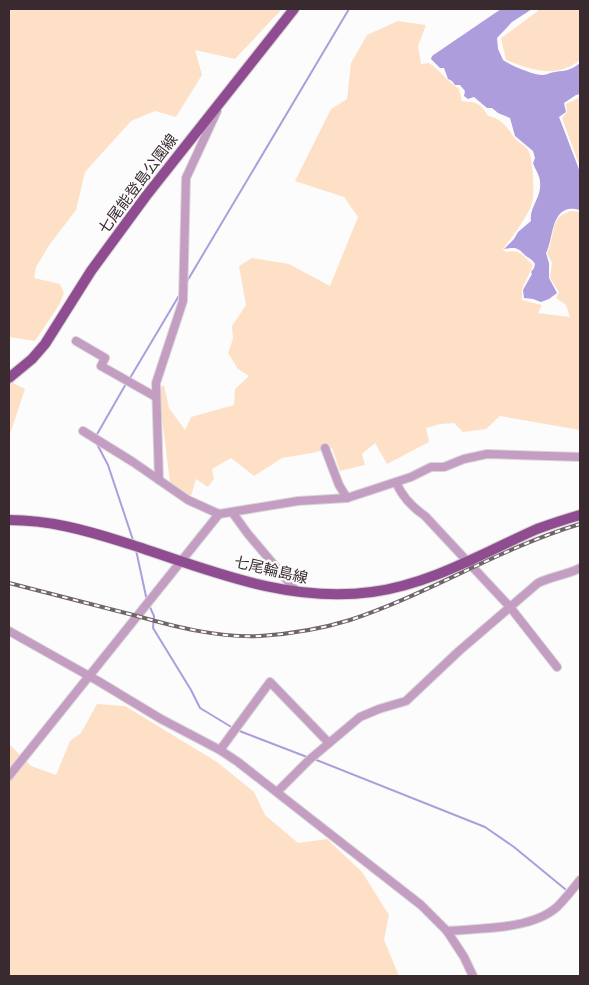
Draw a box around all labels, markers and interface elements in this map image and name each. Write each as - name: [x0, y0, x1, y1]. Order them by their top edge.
- street label: 七尾能登島公園線: [93, 129, 181, 237]
- street label: 七尾輪島線: [232, 551, 310, 587]

